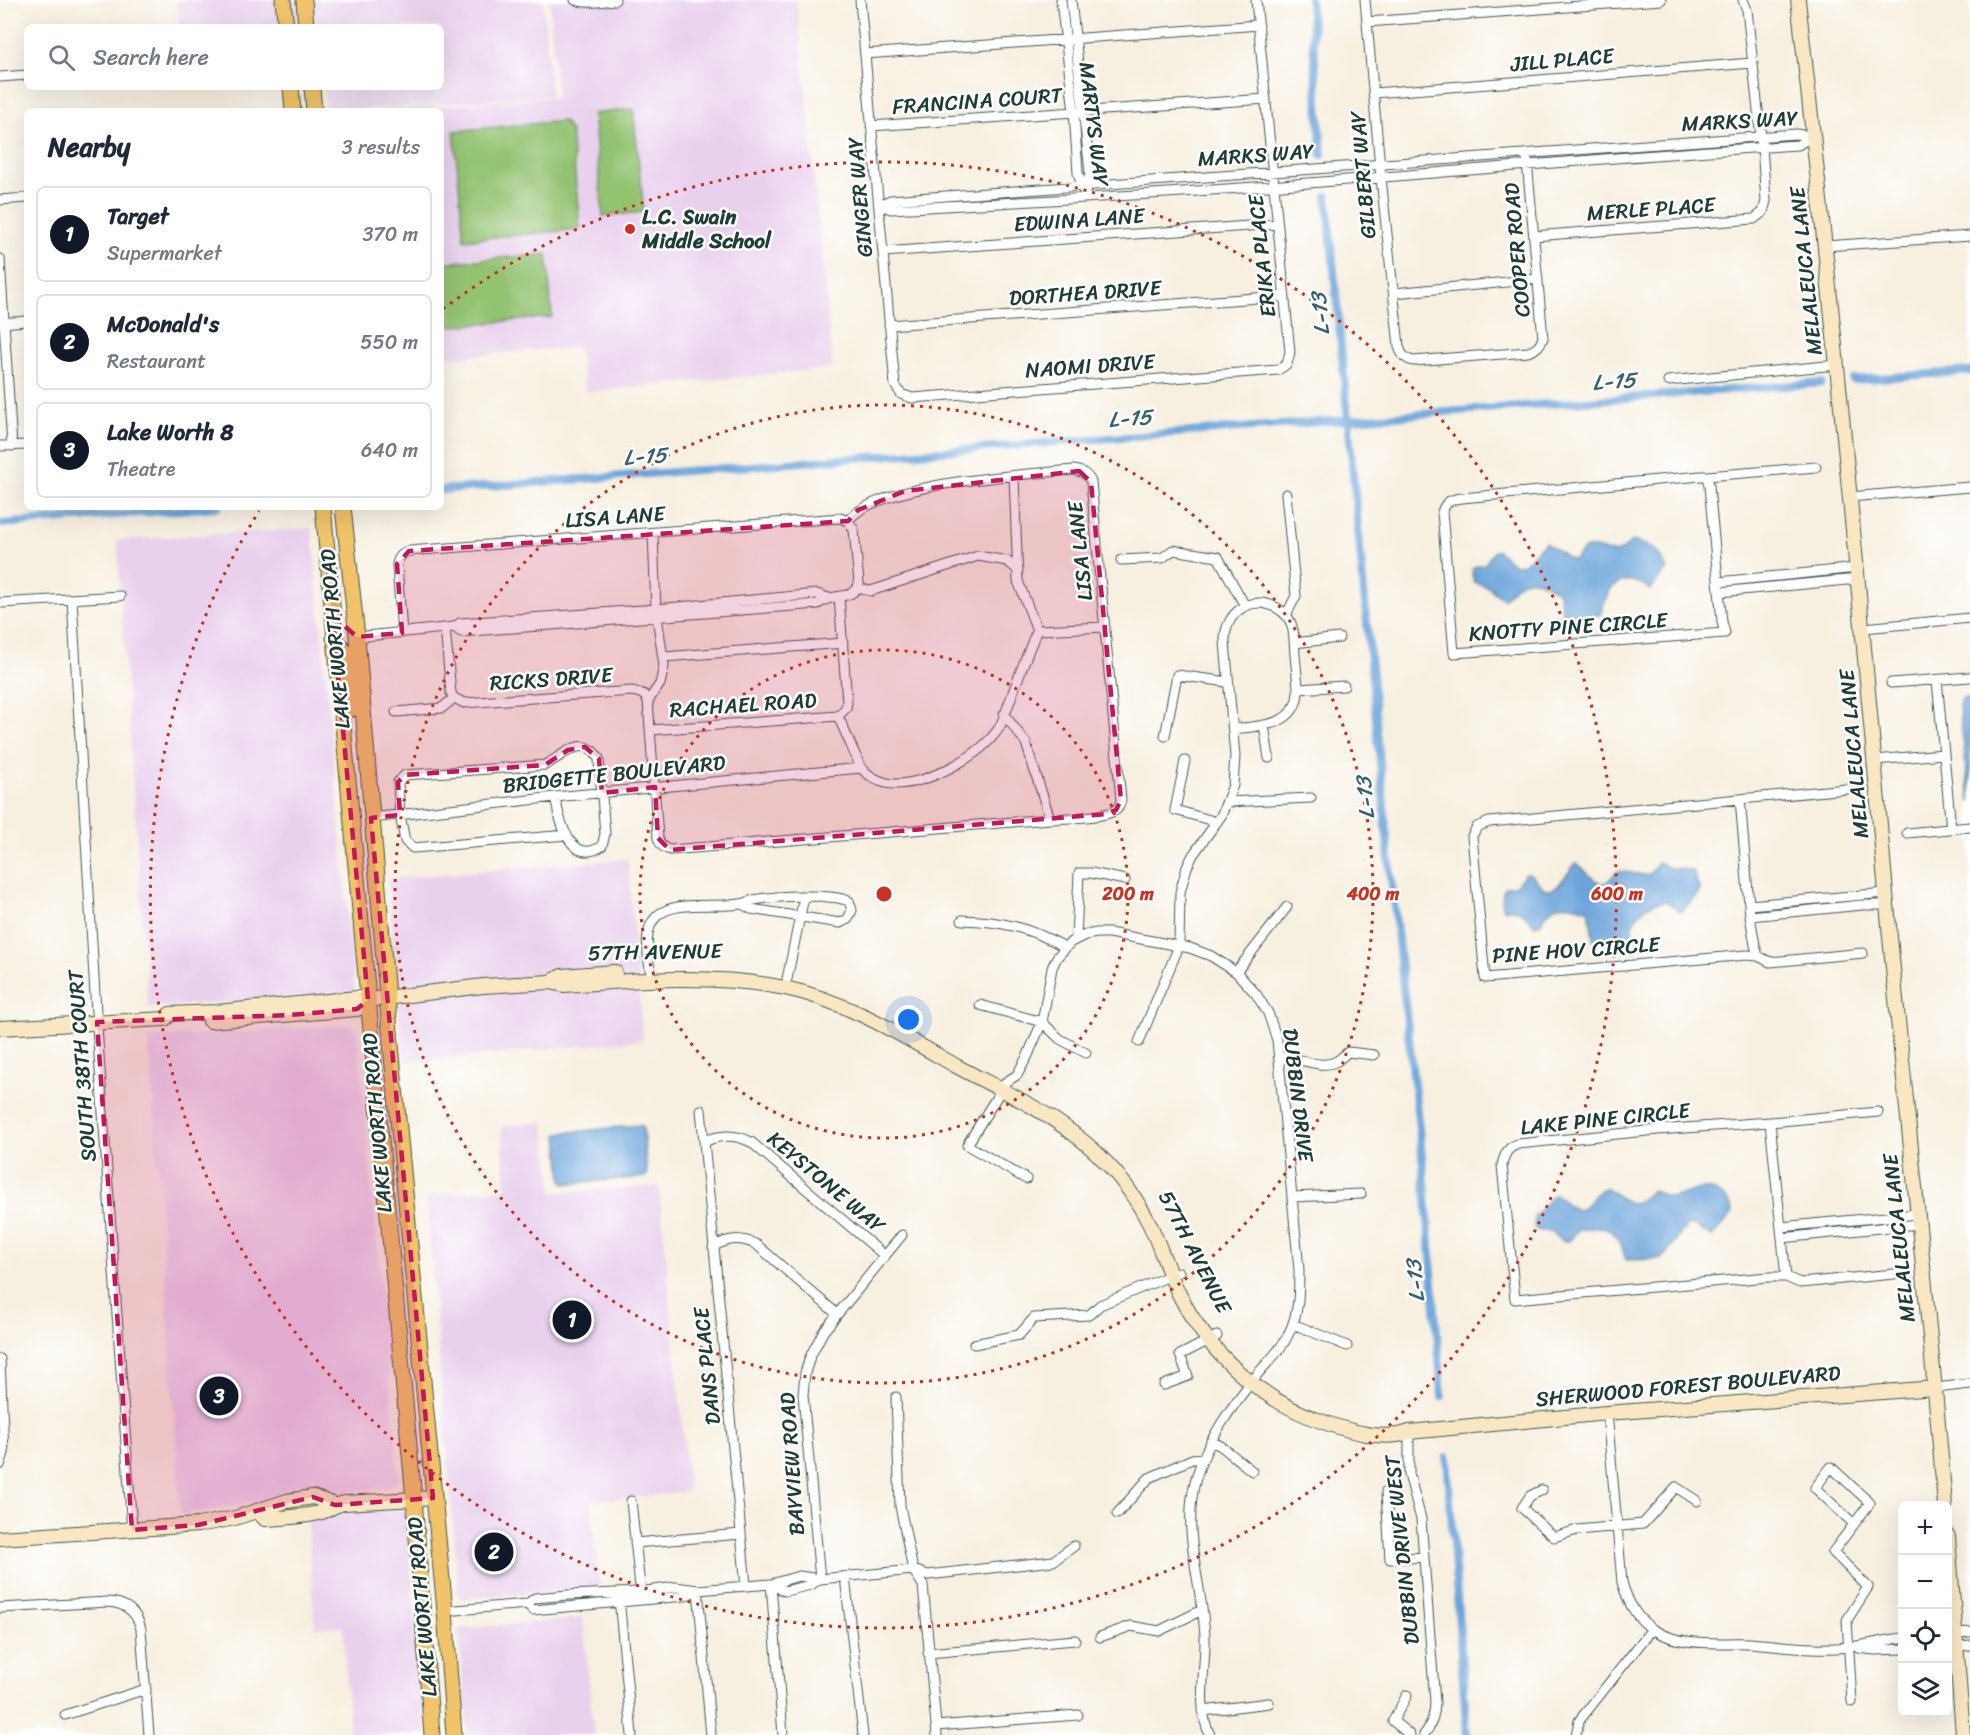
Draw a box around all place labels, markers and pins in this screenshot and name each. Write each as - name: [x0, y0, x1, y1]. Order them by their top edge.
- place label: L.C. Swain Middle School: [641, 198, 772, 260]
- marker: L.C. Swain Middle School: [623, 222, 637, 236]
- centre of rings: [874, 884, 894, 904]
- pin: 1: [552, 1298, 592, 1342]
- pin: 3: [200, 1374, 238, 1418]
- pin: 2: [474, 1530, 514, 1574]

